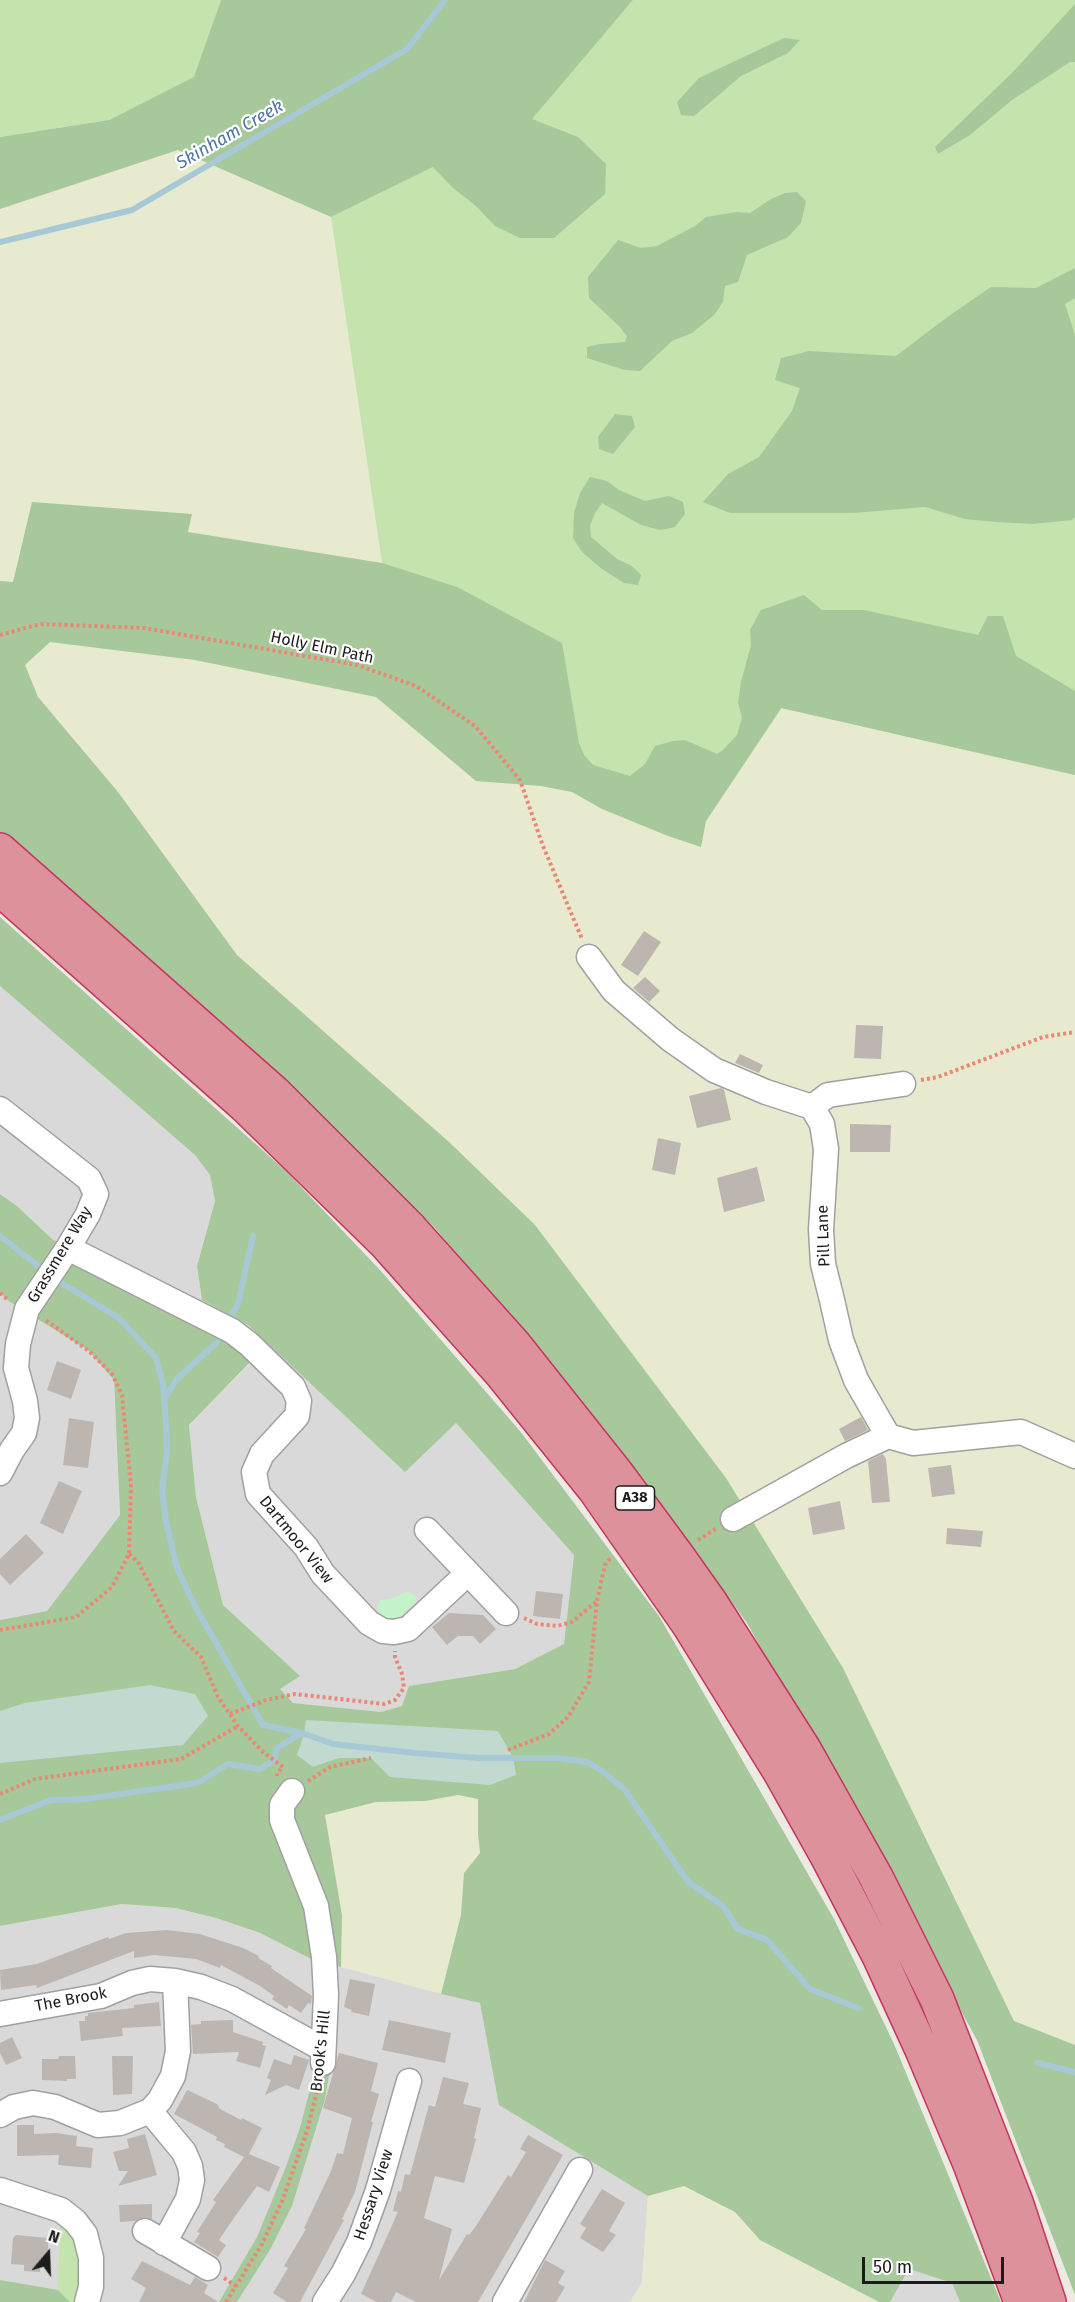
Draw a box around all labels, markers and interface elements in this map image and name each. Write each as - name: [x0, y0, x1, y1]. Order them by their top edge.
- water label: Skinham Creek: [173, 96, 287, 174]
- street label: Holly Elm Path: [269, 628, 375, 668]
- street label: Grassmere Way: [24, 1203, 96, 1307]
- street label: Pill Lane: [813, 1205, 835, 1267]
- road number: A38: [616, 1486, 654, 1510]
- street label: Dartmoor View: [255, 1492, 337, 1588]
- street label: The Brook: [33, 1984, 109, 2016]
- street label: Brook's Hill: [307, 2009, 335, 2093]
- street label: Hessary View: [350, 2147, 398, 2243]
- north arrow: [18, 2224, 78, 2284]
- text: N: [46, 2226, 62, 2247]
- scale bar: [865, 2245, 1008, 2283]
- text: 50 m: [873, 2256, 912, 2278]

